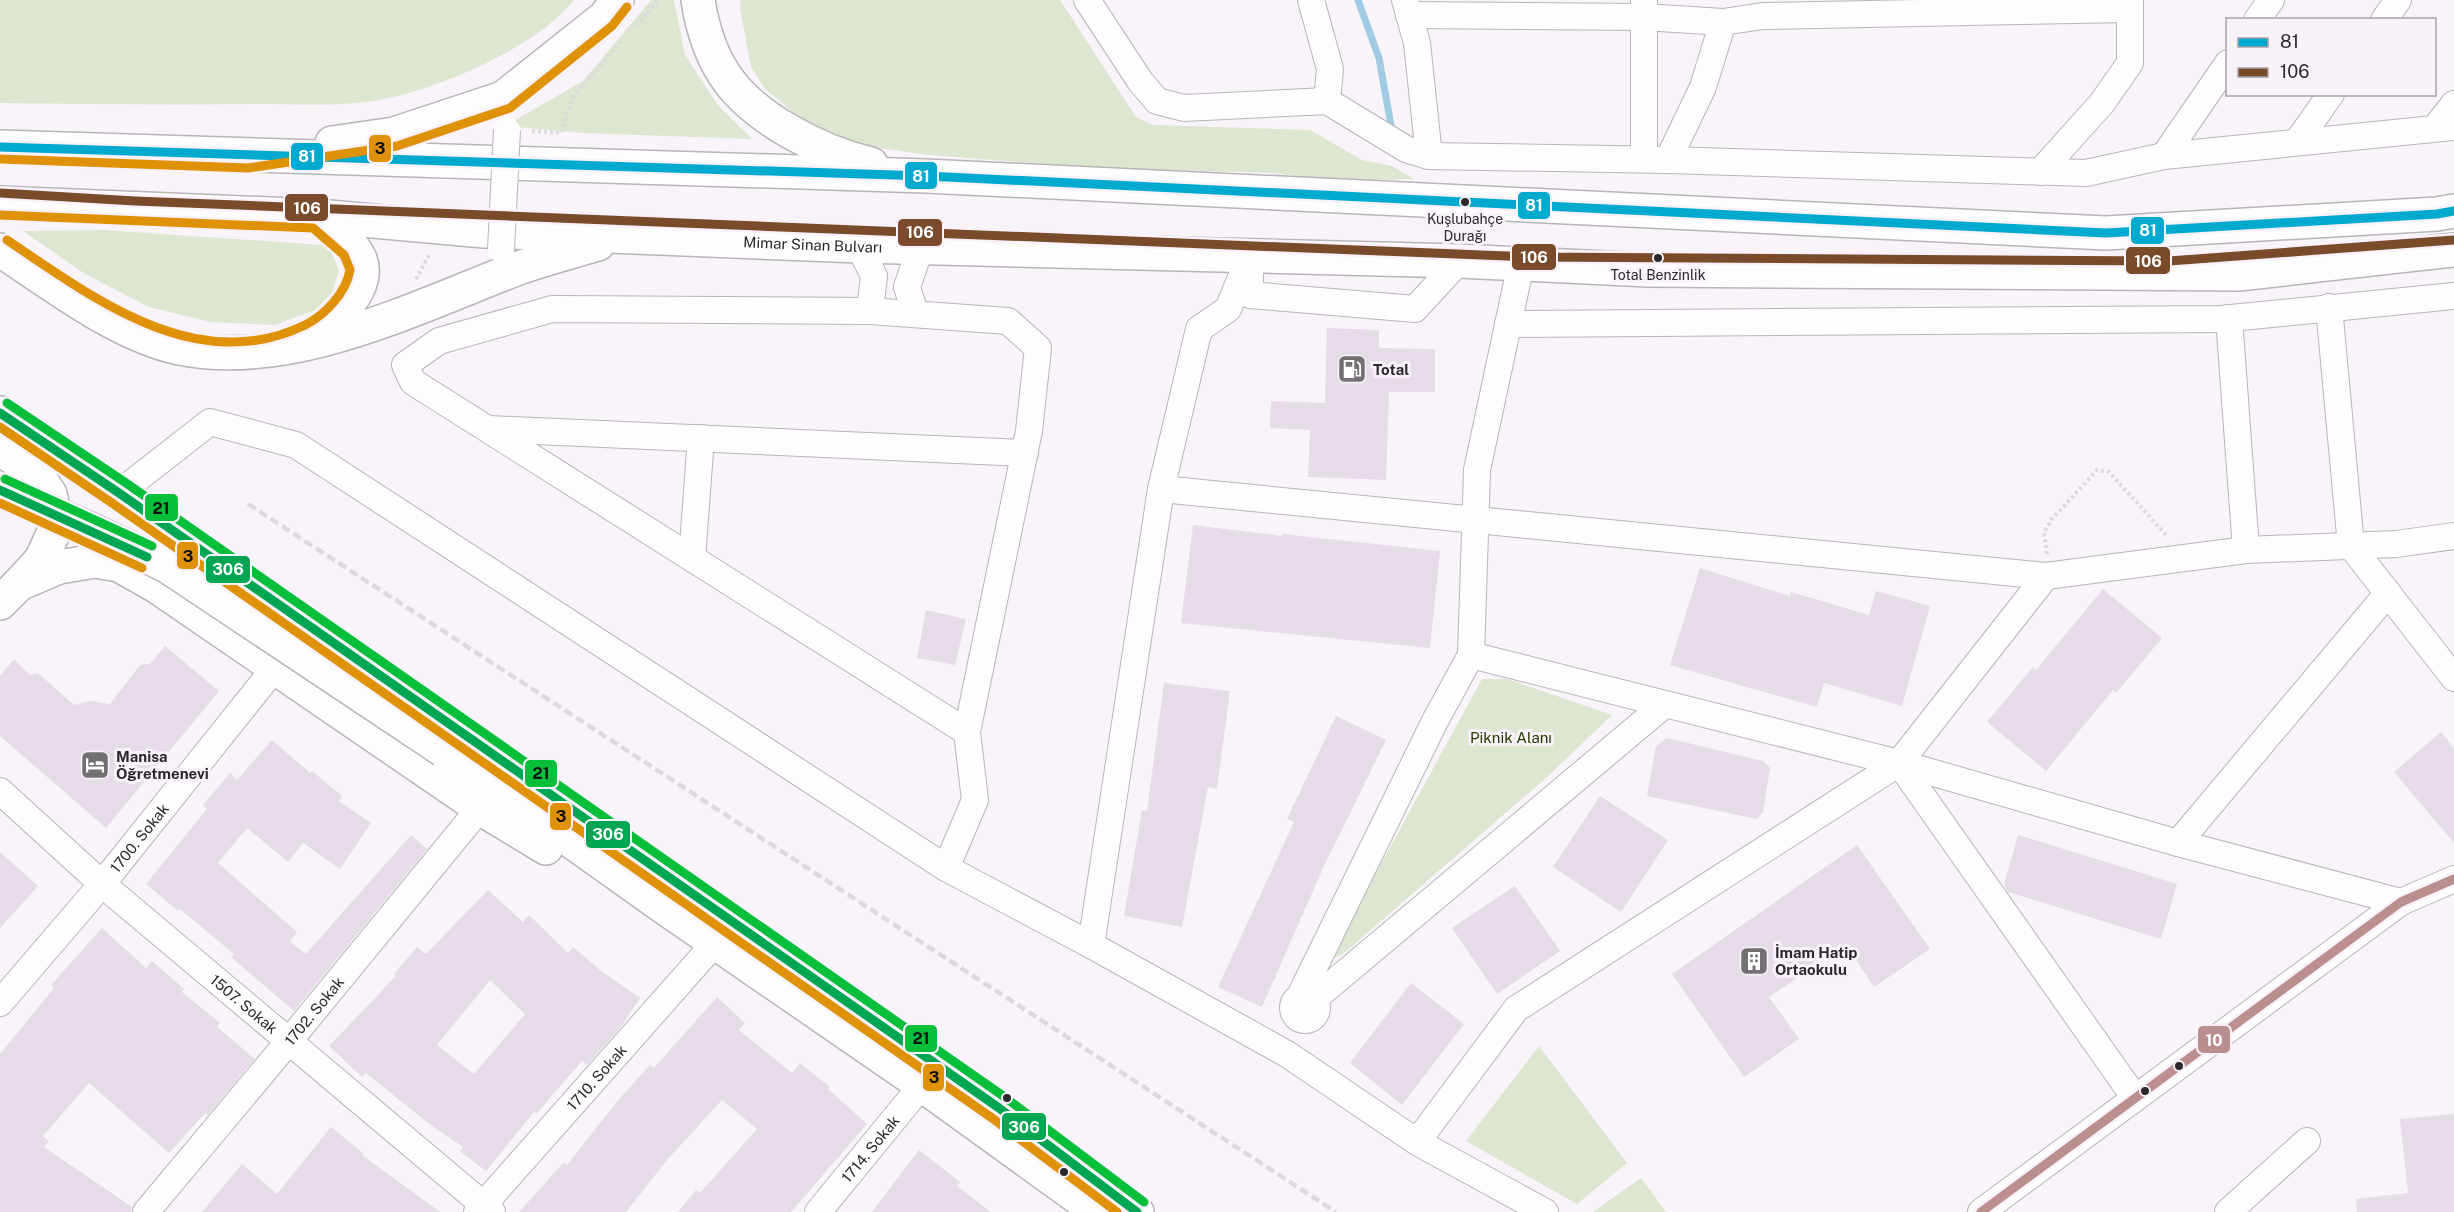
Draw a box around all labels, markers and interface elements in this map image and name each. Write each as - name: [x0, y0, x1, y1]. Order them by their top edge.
- legend: [2226, 18, 2436, 96]
- text: 81: [2280, 31, 2299, 52]
- text: 106: [2280, 61, 2309, 82]
- line badge: 3: [368, 134, 392, 163]
- text: 3: [375, 139, 385, 158]
- line badge: 81: [290, 142, 324, 171]
- text: 81: [298, 147, 316, 166]
- line badge: 81: [904, 161, 938, 190]
- text: 81: [912, 167, 930, 186]
- line badge: 81: [1517, 191, 1551, 220]
- line badge: 106: [284, 193, 329, 222]
- marker: Kuşlubahçe Durağı: [1459, 196, 1471, 208]
- text: 81: [1525, 196, 1543, 215]
- text: 106: [293, 199, 321, 218]
- place label: Kuşlubahçe Durağı: [1427, 211, 1503, 244]
- line badge: 81: [2130, 216, 2165, 245]
- line badge: 106: [897, 218, 943, 247]
- text: 81: [2139, 221, 2157, 240]
- text: 106: [906, 223, 934, 242]
- street label: Mimar Sinan Bulvarı: [743, 233, 883, 255]
- line badge: 106: [1511, 243, 1557, 271]
- line badge: 106: [2125, 246, 2171, 275]
- text: 106: [1520, 248, 1548, 267]
- marker: Total Benzinlik: [1652, 252, 1664, 264]
- text: 106: [2134, 252, 2162, 271]
- place label: Total Benzinlik: [1610, 267, 1706, 283]
- fuel station icon: Total: [1336, 353, 1368, 385]
- place label: Total: [1373, 361, 1409, 378]
- line badge: 21: [144, 493, 179, 522]
- text: 21: [152, 499, 170, 518]
- line badge: 3: [176, 541, 199, 570]
- text: 3: [183, 547, 193, 566]
- line badge: 306: [205, 555, 251, 584]
- text: 306: [212, 560, 244, 579]
- park label: Piknik Alanı: [1470, 729, 1552, 746]
- place label: Manisa Öğretmenevi: [116, 748, 209, 782]
- hotel icon: Manisa Öğretmenevi: [79, 749, 111, 781]
- line badge: 21: [524, 759, 558, 788]
- text: 21: [532, 764, 550, 783]
- street label: 1700. Sokak: [106, 800, 172, 876]
- line badge: 3: [549, 802, 572, 831]
- text: 3: [556, 807, 566, 826]
- line badge: 306: [585, 820, 631, 849]
- text: 306: [592, 825, 624, 844]
- place label: İmam Hatip Ortaokulu: [1775, 944, 1857, 978]
- building icon: İmam Hatip Ortaokulu: [1738, 945, 1770, 977]
- street label: 1507. Sokak: [207, 971, 281, 1037]
- street label: 1702. Sokak: [281, 973, 347, 1048]
- line badge: 21: [904, 1024, 938, 1053]
- line badge: 10: [2197, 1025, 2231, 1054]
- text: 21: [912, 1029, 930, 1048]
- text: 10: [2205, 1031, 2223, 1050]
- street label: 1710. Sokak: [563, 1041, 630, 1113]
- unlabelled marker: [2173, 1060, 2185, 1072]
- line badge: 3: [922, 1063, 945, 1092]
- text: 3: [929, 1068, 939, 1087]
- unlabelled marker: [2139, 1085, 2151, 1097]
- unlabelled marker: [1001, 1092, 1013, 1104]
- street label: 1714. Sokak: [838, 1112, 902, 1185]
- line badge: 306: [1001, 1112, 1047, 1141]
- text: 306: [1008, 1118, 1040, 1137]
- unlabelled marker: [1058, 1166, 1070, 1178]

